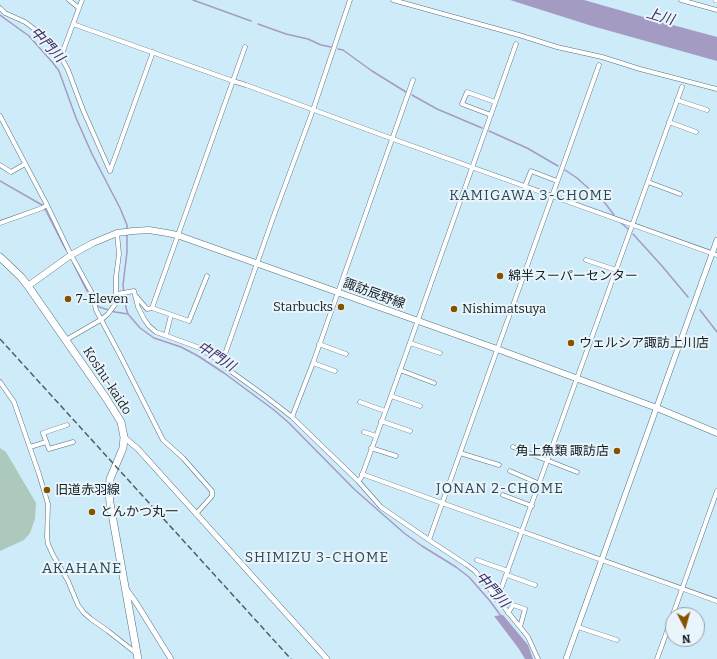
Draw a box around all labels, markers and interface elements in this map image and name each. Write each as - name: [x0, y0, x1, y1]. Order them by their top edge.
- water label: 上川: [644, 5, 676, 29]
- water label: 中門川: [27, 24, 67, 66]
- district label: KAMIGAWA 3-CHOME: [449, 188, 613, 204]
- place label: 綿半スーパーセンター: [508, 268, 638, 284]
- marker: 綿半スーパーセンター: [495, 271, 505, 281]
- street label: 諏訪辰野線: [341, 276, 407, 312]
- place label: 7-Eleven: [76, 291, 129, 307]
- marker: 7-Eleven: [63, 294, 73, 304]
- place label: Starbucks: [273, 299, 333, 315]
- place label: Nishimatsuya: [462, 301, 546, 317]
- marker: Starbucks: [336, 302, 346, 312]
- marker: Nishimatsuya: [449, 304, 459, 314]
- place label: ウェルシア諏訪上川店: [579, 335, 709, 351]
- marker: ウェルシア諏訪上川店: [566, 338, 576, 348]
- water label: 中門川: [194, 339, 238, 375]
- street label: Koshu-kaido: [79, 344, 135, 418]
- place label: 角上魚類 諏訪店: [515, 443, 609, 459]
- marker: 角上魚類 諏訪店: [612, 446, 622, 456]
- district label: JONAN 2-CHOME: [436, 481, 564, 497]
- place label: 旧道赤羽線: [55, 482, 120, 498]
- marker: 旧道赤羽線: [42, 485, 52, 495]
- place label: とんかつ丸一: [100, 504, 178, 520]
- marker: とんかつ丸一: [87, 507, 97, 517]
- district label: SHIMIZU 3-CHOME: [245, 550, 389, 566]
- district label: AKAHANE: [42, 560, 122, 578]
- water label: 中門川: [472, 569, 512, 611]
- north arrow: [665, 607, 705, 647]
- text: N: [681, 632, 691, 645]

